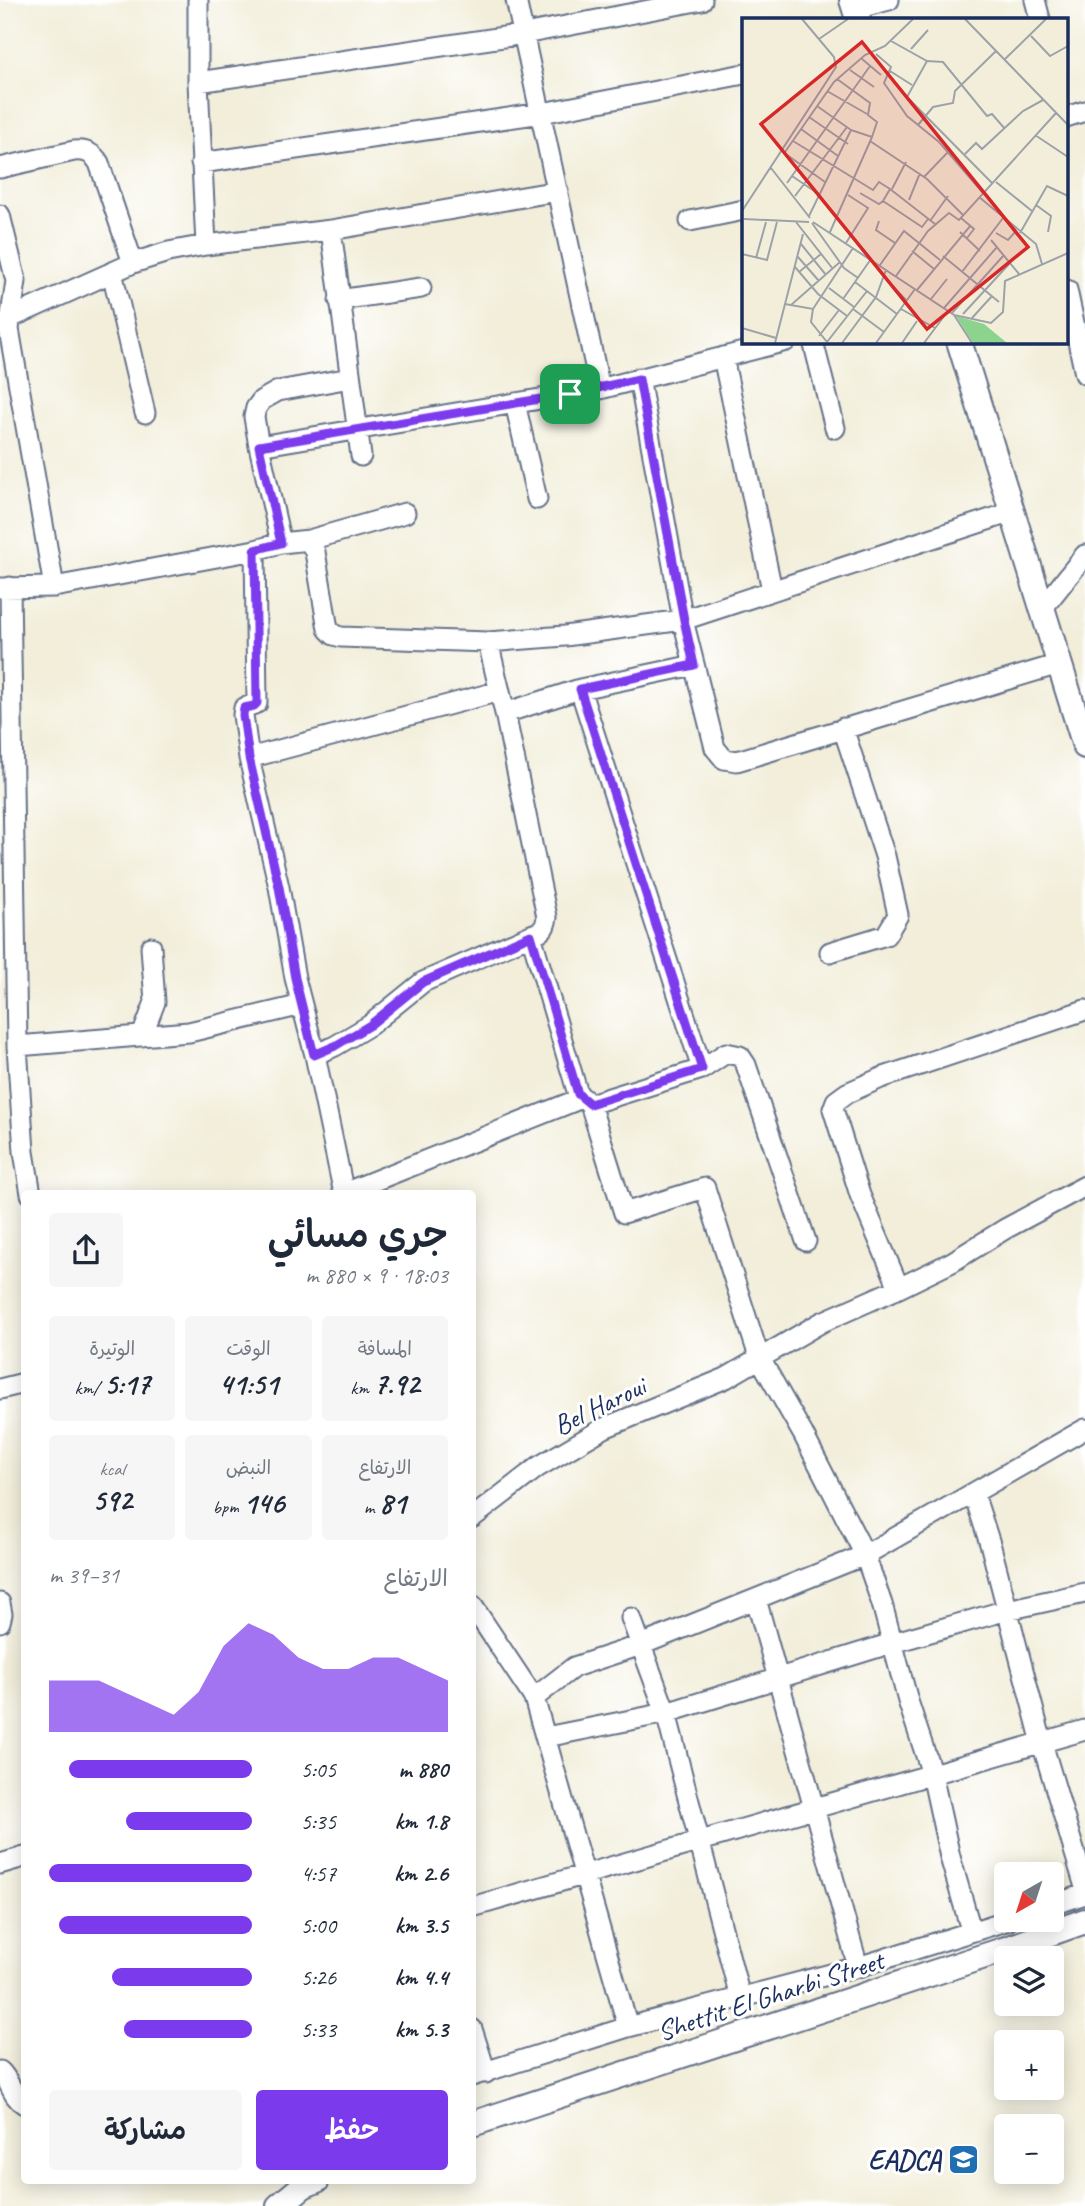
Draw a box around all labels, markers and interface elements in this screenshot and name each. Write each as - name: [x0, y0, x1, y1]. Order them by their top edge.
- inset map: [742, 18, 1068, 343]
- pin: [540, 364, 600, 424]
- icon: arrive: [551, 375, 589, 413]
- text: جري مسائي: [268, 1211, 448, 1258]
- button: share: [49, 1213, 123, 1287]
- text: 18:03 · 9 × 880 m: [305, 1261, 448, 1290]
- text: الوتيرة: [89, 1337, 135, 1361]
- text: الوقت: [226, 1337, 271, 1361]
- text: المسافة: [358, 1337, 412, 1361]
- text: 5:17: [104, 1365, 150, 1403]
- text: 41:51: [219, 1365, 278, 1403]
- text: 7.92: [373, 1365, 419, 1403]
- street label: Bel Haroui: [547, 1367, 654, 1443]
- text: /km: [75, 1376, 104, 1400]
- text: km: [350, 1376, 373, 1400]
- text: النبض: [226, 1456, 271, 1480]
- text: الارتفاع: [358, 1456, 411, 1480]
- text: kcal: [100, 1457, 125, 1481]
- text: 592: [92, 1481, 132, 1519]
- text: 146: [243, 1484, 284, 1522]
- text: 81: [379, 1484, 406, 1522]
- text: bpm: [213, 1495, 243, 1519]
- text: m: [364, 1495, 379, 1519]
- text: 31–39 m: [49, 1561, 119, 1590]
- text: الارتفاع: [384, 1564, 448, 1593]
- text: 5:05: [300, 1755, 336, 1784]
- text: 880 m: [398, 1755, 448, 1784]
- text: 5:35: [300, 1807, 336, 1836]
- text: 1.8 km: [394, 1807, 448, 1836]
- text: 4:57: [300, 1859, 336, 1888]
- text: 2.6 km: [394, 1859, 448, 1888]
- north arrow: [994, 1862, 1064, 1932]
- map controls: [994, 1862, 1064, 2184]
- text: 5:00: [300, 1911, 336, 1940]
- text: 3.5 km: [395, 1911, 448, 1940]
- street label: Shettit El Gharbi Street: [653, 1942, 890, 2049]
- button: layers: [994, 1946, 1064, 2016]
- text: 5:26: [300, 1963, 336, 1992]
- text: 4.4 km: [394, 1963, 448, 1992]
- text: 5:33: [300, 2015, 336, 2044]
- text: 5.3 km: [395, 2015, 448, 2044]
- button: +: [994, 2030, 1064, 2100]
- button: مشاركة: [49, 2090, 242, 2170]
- button: حفظ: [256, 2090, 448, 2170]
- button: −: [994, 2114, 1064, 2184]
- place label: EADCA: [868, 2142, 943, 2177]
- school or university icon: EADCA: [947, 2142, 981, 2176]

